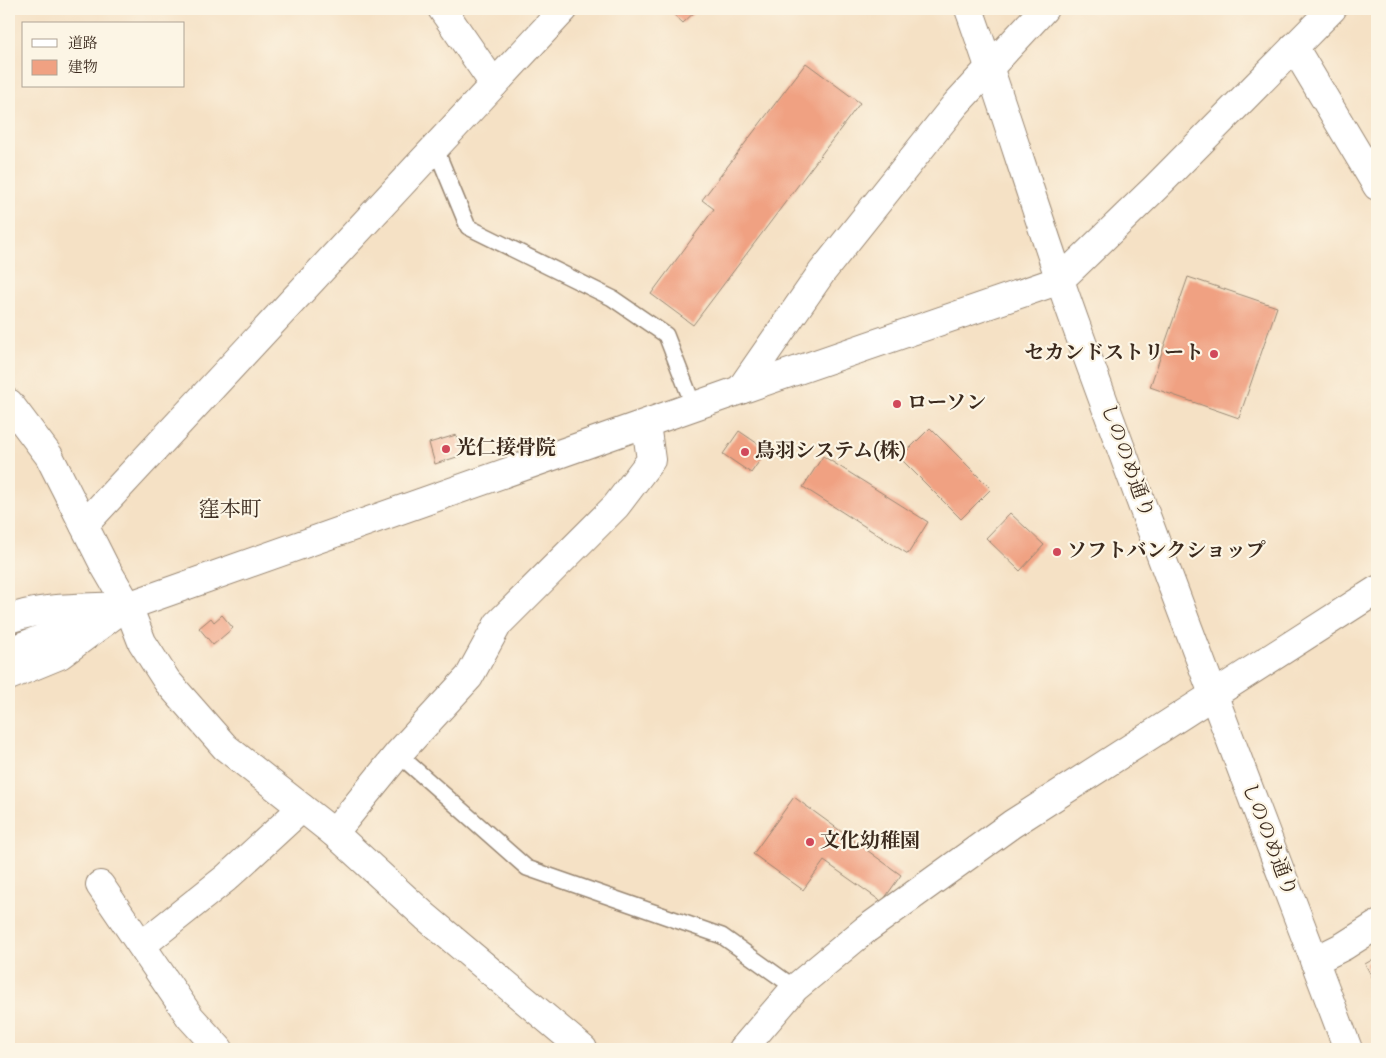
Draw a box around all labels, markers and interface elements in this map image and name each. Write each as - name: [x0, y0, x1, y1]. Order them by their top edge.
- legend: [22, 22, 185, 88]
- text: 道路: [68, 34, 98, 55]
- text: 建物: [68, 58, 98, 79]
- place label: セカンドストリート: [1024, 340, 1204, 369]
- marker: セカンドストリート: [1208, 348, 1220, 360]
- place label: ローソン: [907, 390, 986, 419]
- marker: ローソン: [891, 398, 903, 410]
- street label: しののめ通り: [1092, 400, 1160, 522]
- place label: 光仁接骨院: [456, 435, 556, 464]
- place label: 鳥羽システム(株): [755, 438, 906, 467]
- marker: 光仁接骨院: [440, 443, 452, 455]
- marker: 鳥羽システム(株): [739, 446, 751, 458]
- district label: 窪本町: [199, 496, 262, 526]
- place label: ソフトバンクショップ: [1067, 538, 1266, 567]
- marker: ソフトバンクショップ: [1051, 546, 1063, 558]
- street label: しののめ通り: [1233, 779, 1303, 901]
- place label: 文化幼稚園: [820, 828, 920, 857]
- marker: 文化幼稚園: [804, 836, 816, 848]

